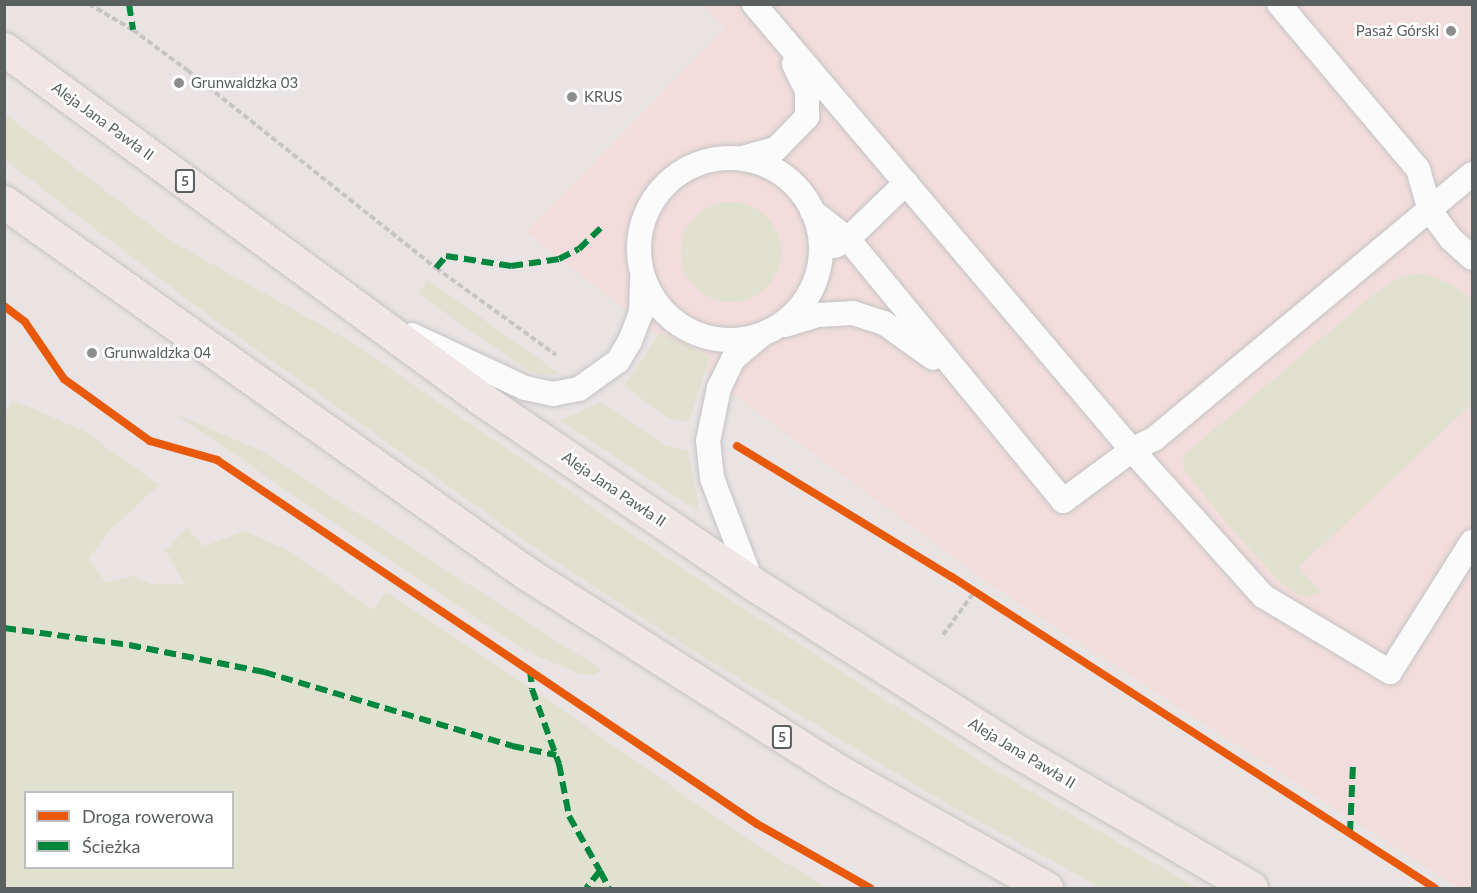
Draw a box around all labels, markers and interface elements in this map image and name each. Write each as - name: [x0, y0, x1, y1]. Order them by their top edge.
- place label: Pasaż Górski: [1356, 22, 1439, 40]
- marker: Pasaż Górski: [1444, 24, 1458, 38]
- place label: Grunwaldzka 03: [191, 74, 298, 92]
- marker: Grunwaldzka 03: [172, 76, 186, 90]
- street label: Aleja Jana Pawła II: [48, 78, 158, 164]
- place label: KRUS: [584, 88, 622, 106]
- marker: KRUS: [565, 90, 579, 104]
- road number: 5: [174, 170, 195, 192]
- place label: Grunwaldzka 04: [104, 344, 211, 362]
- marker: Grunwaldzka 04: [85, 346, 99, 360]
- street label: Aleja Jana Pawła II: [558, 447, 670, 531]
- street label: Aleja Jana Pawła II: [965, 714, 1079, 792]
- road number: 5: [772, 726, 792, 748]
- legend: [24, 791, 234, 869]
- text: Droga rowerowa: [82, 805, 214, 827]
- text: Ścieżka: [82, 835, 140, 857]

